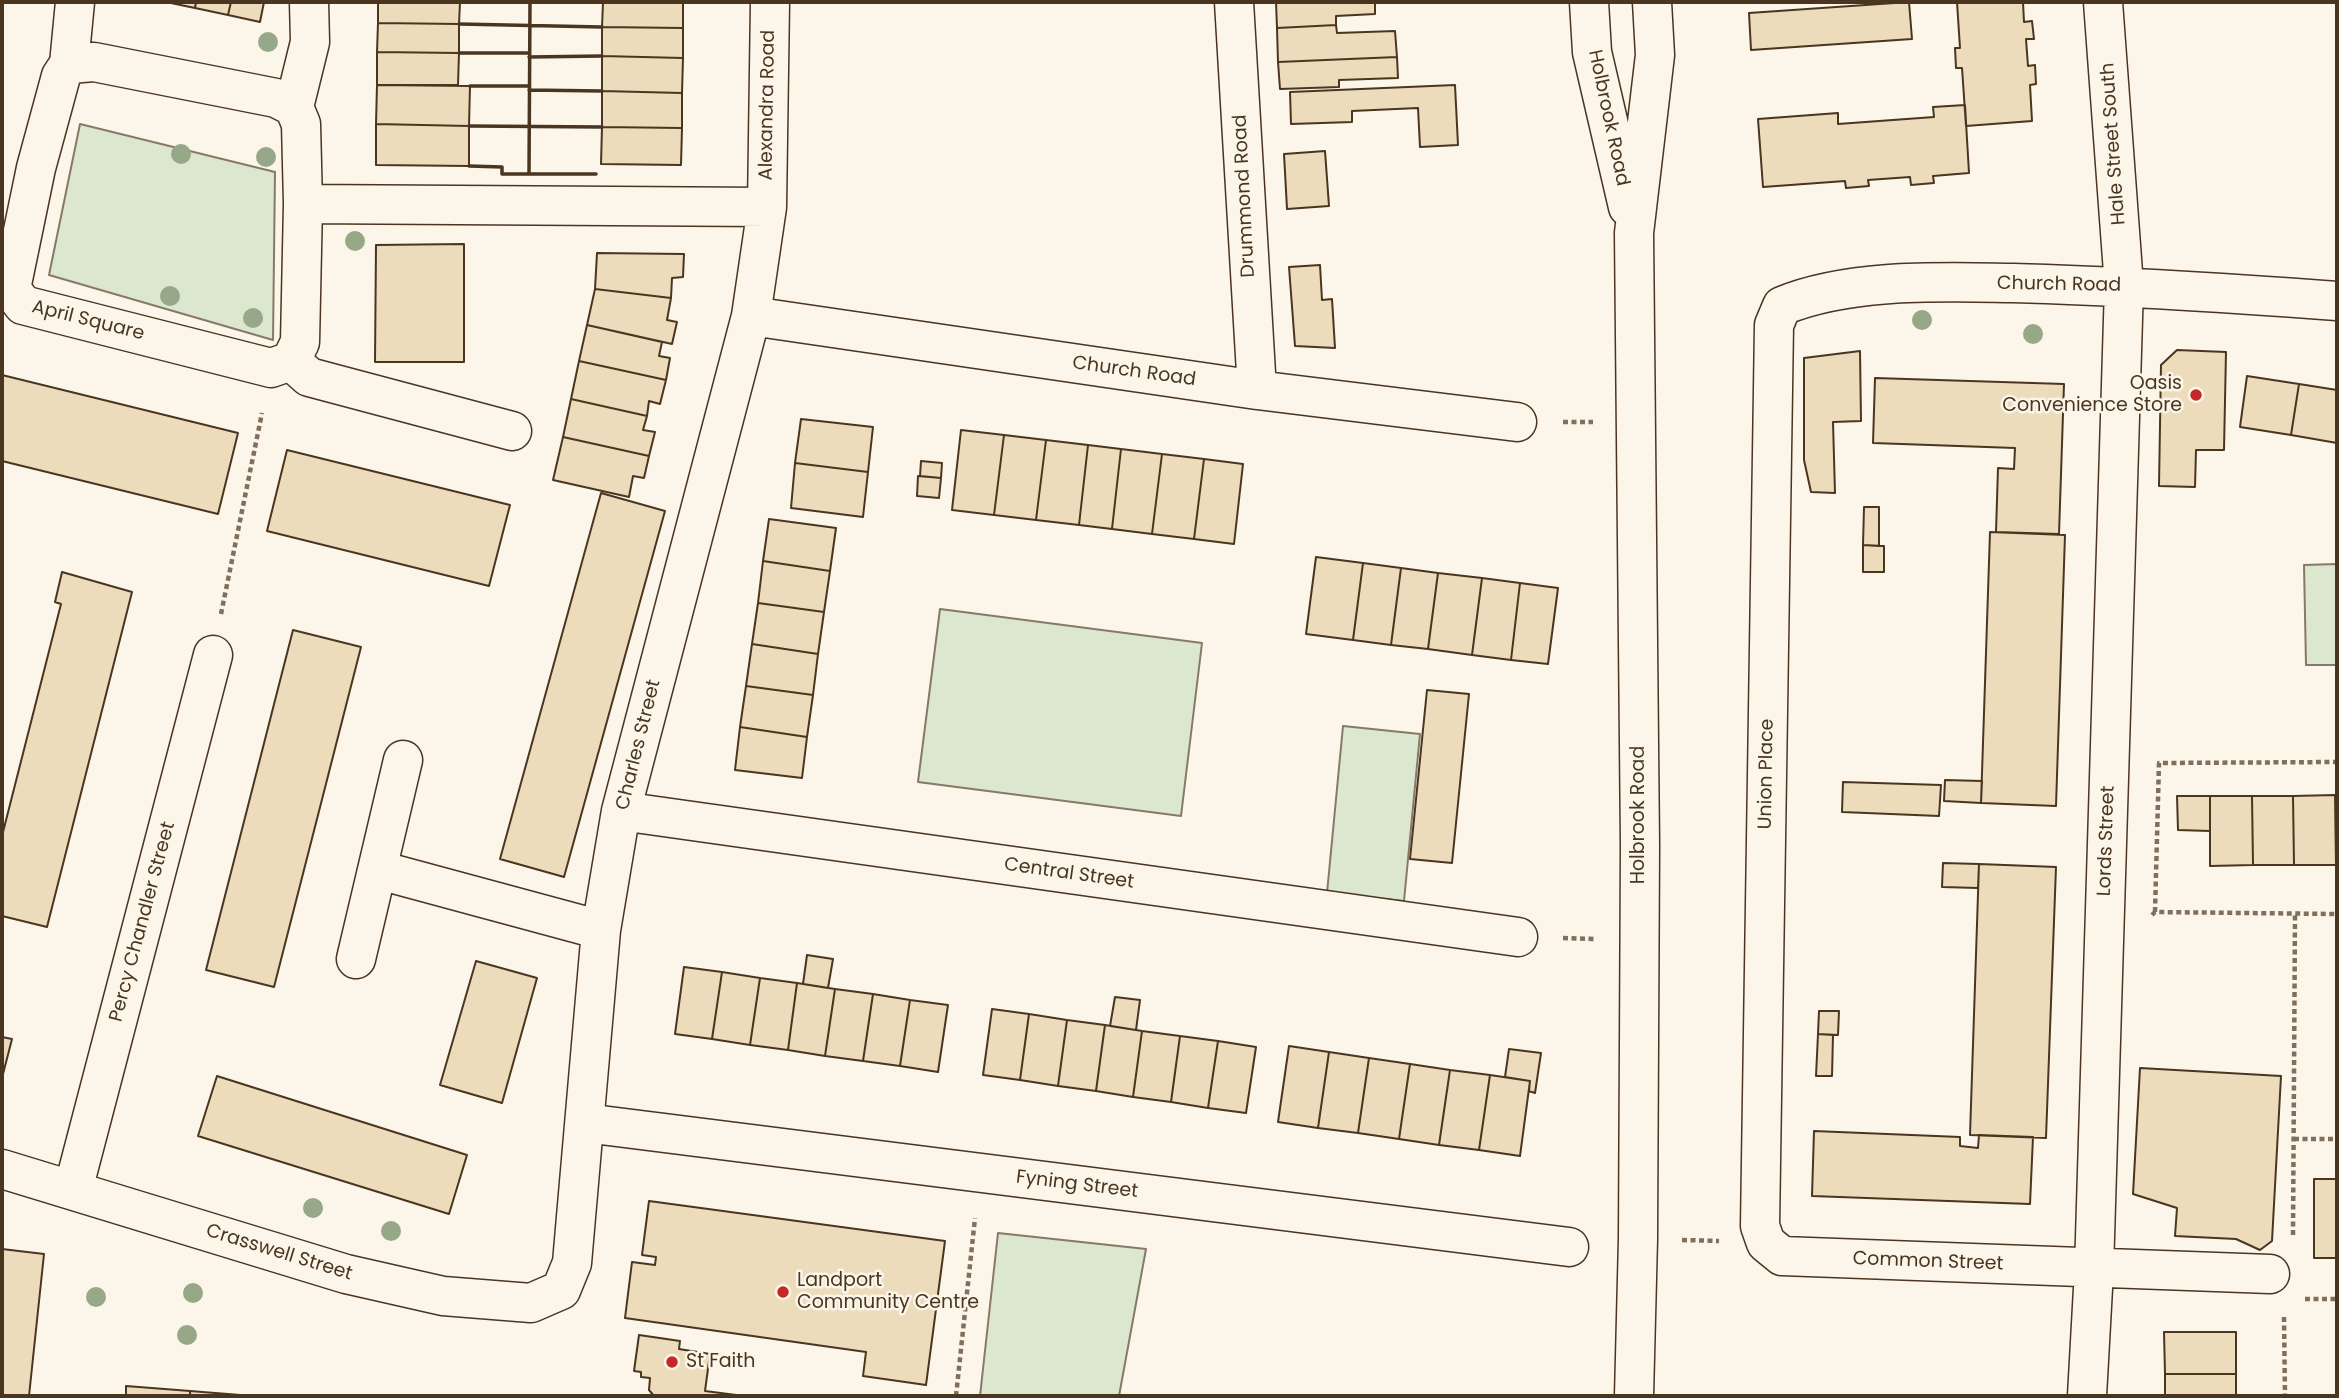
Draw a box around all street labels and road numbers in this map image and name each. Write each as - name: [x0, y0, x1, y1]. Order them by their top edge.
- street label: Alexandra Road: [755, 30, 781, 180]
- street label: Holbrook Road: [1582, 48, 1634, 188]
- street label: Hale Street South: [2097, 62, 2131, 226]
- street label: Drummond Road: [1229, 114, 1261, 278]
- street label: Church Road: [1997, 273, 2121, 297]
- street label: April Square: [29, 296, 147, 346]
- street label: Church Road: [1071, 352, 1197, 392]
- street label: Charles Street: [612, 677, 666, 813]
- street label: Union Place: [1755, 718, 1779, 830]
- street label: Holbrook Road: [1628, 746, 1650, 884]
- street label: Lords Street: [2094, 785, 2120, 897]
- street label: Percy Chandler Street: [105, 820, 181, 1024]
- street label: Central Street: [1003, 854, 1135, 894]
- street label: Fyning Street: [1015, 1166, 1139, 1204]
- street label: Crasswell Street: [203, 1220, 355, 1286]
- street label: Common Street: [1852, 1248, 2004, 1276]

